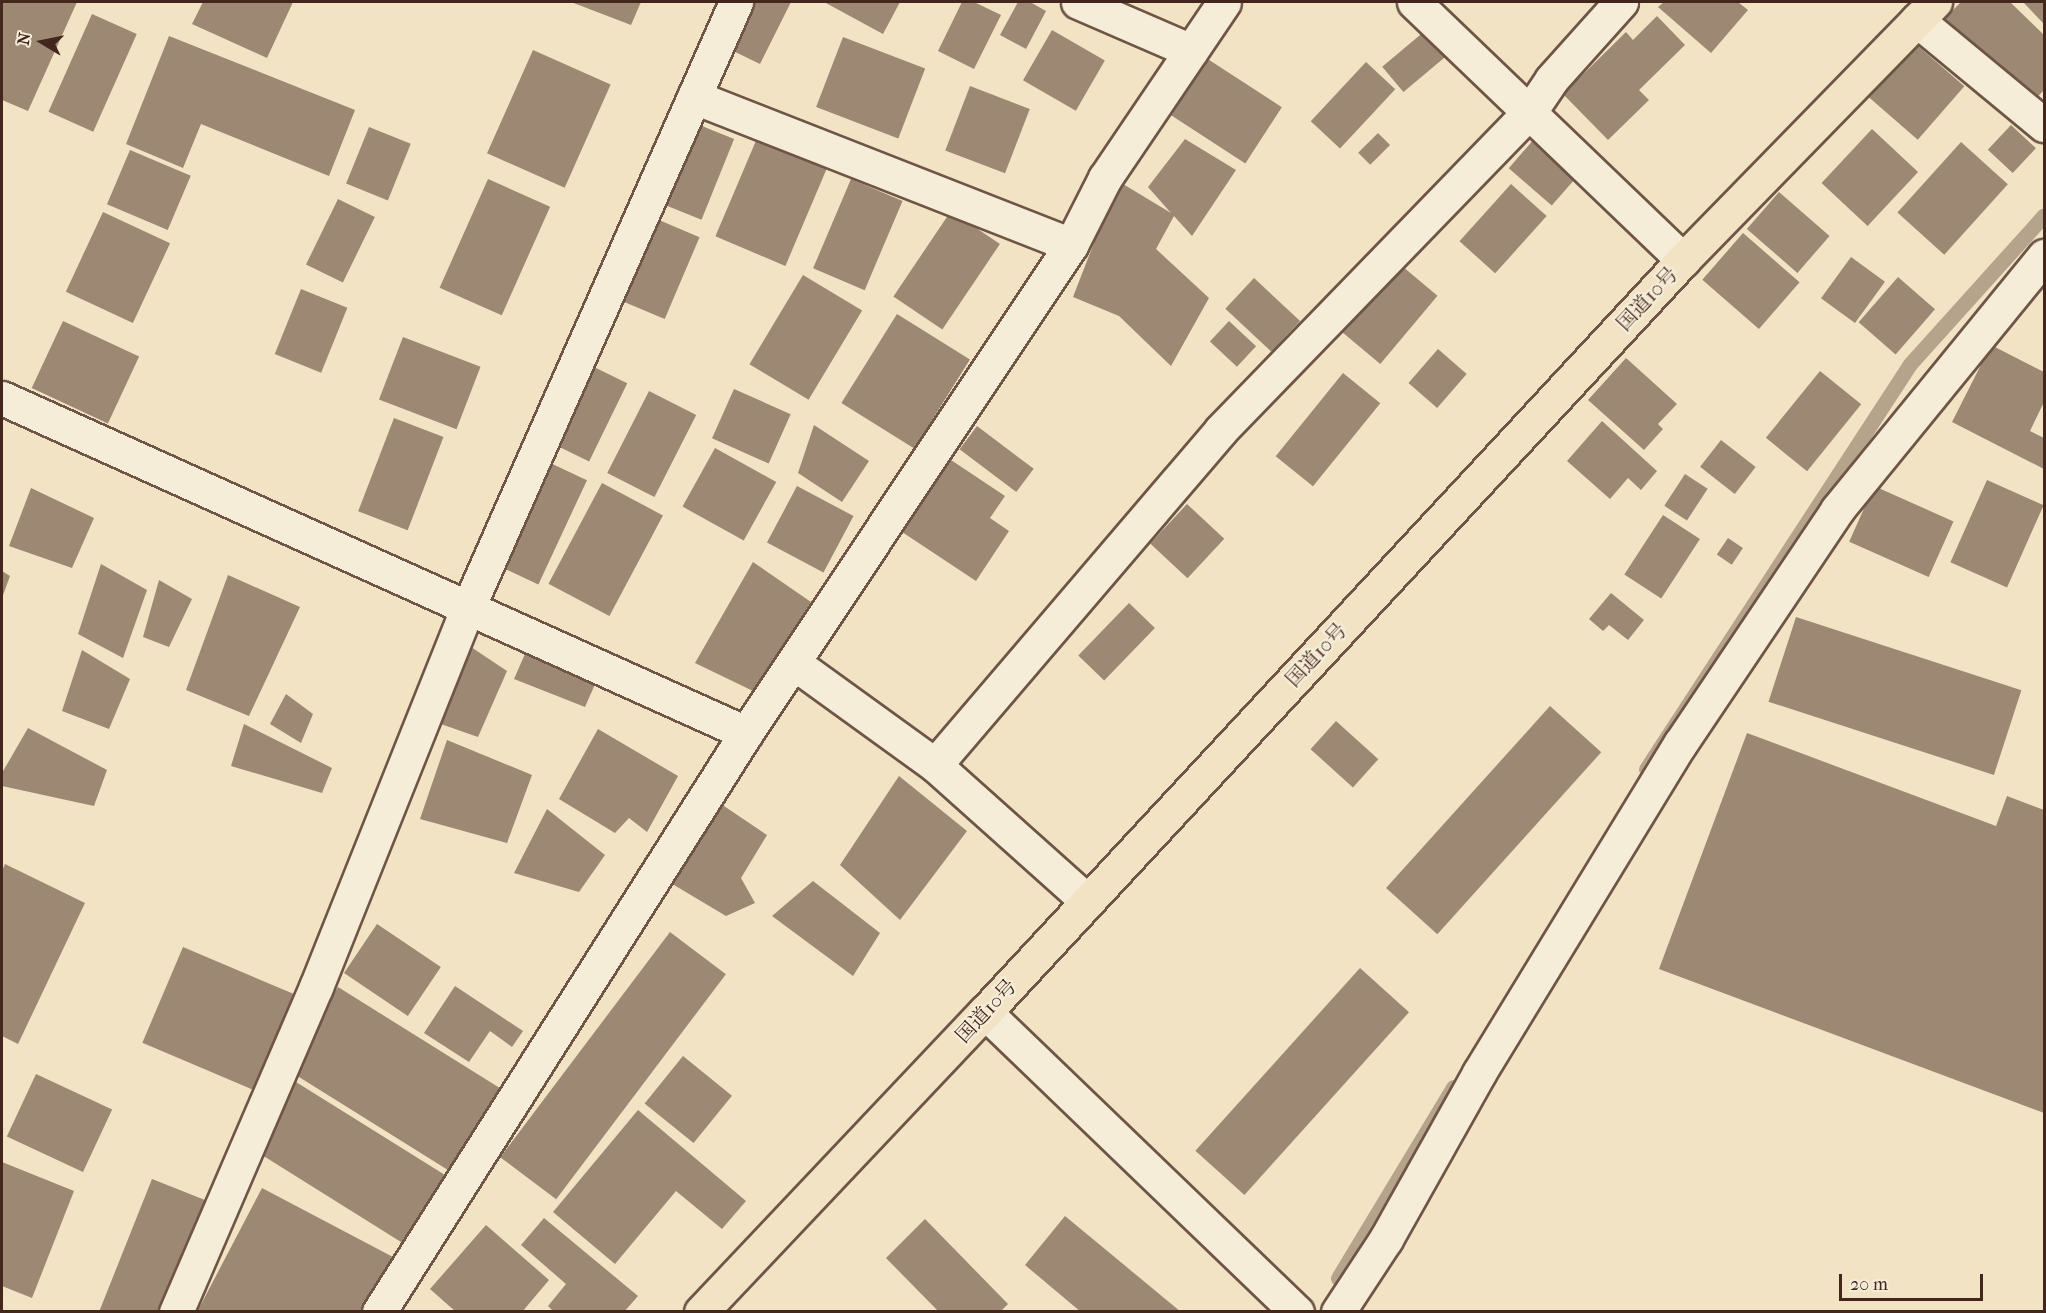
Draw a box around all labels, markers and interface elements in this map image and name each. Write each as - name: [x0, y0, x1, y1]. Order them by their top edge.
- north arrow: [12, 12, 72, 72]
- text: N: [13, 31, 34, 46]
- street label: 国道10号: [1612, 262, 1682, 336]
- street label: 国道10号: [1281, 618, 1351, 692]
- street label: 国道10号: [951, 974, 1021, 1048]
- scale bar: [1842, 1262, 1986, 1300]
- text: 20 m: [1850, 1274, 1888, 1295]

